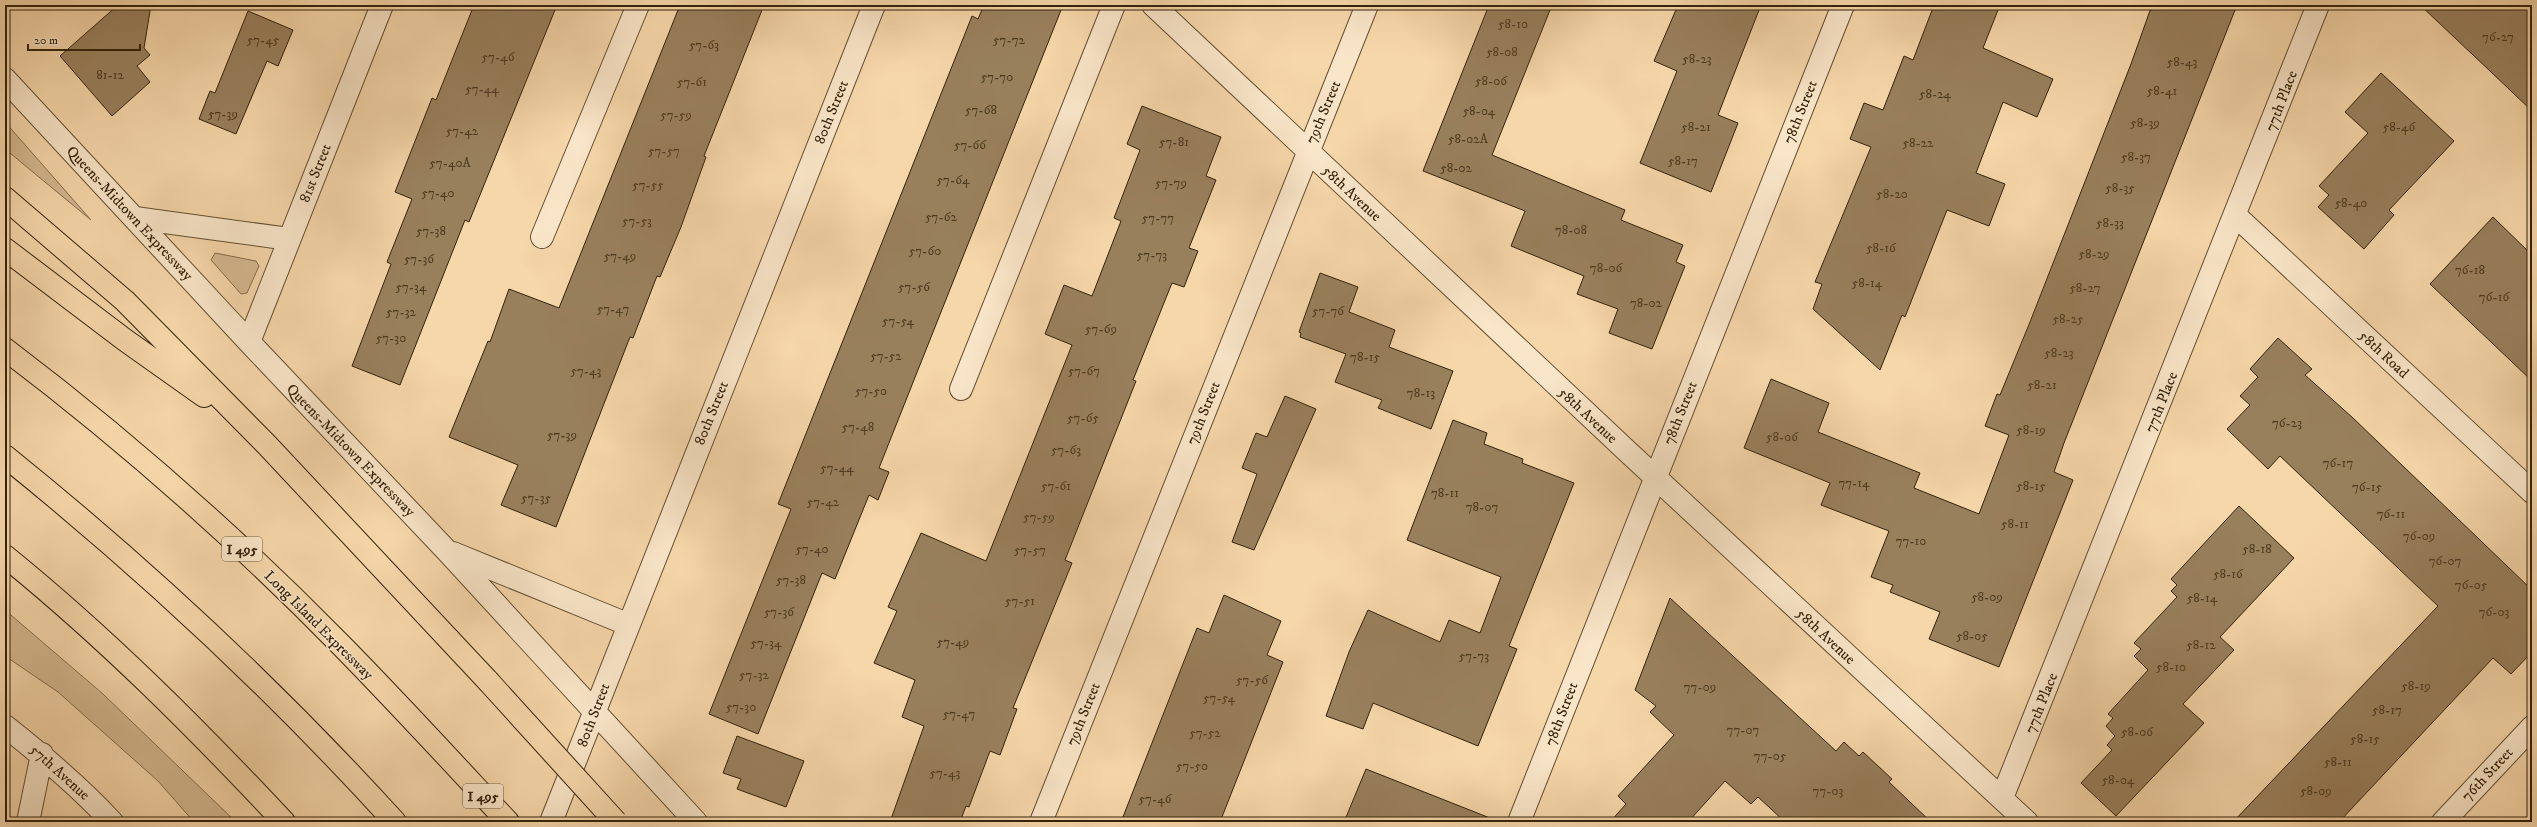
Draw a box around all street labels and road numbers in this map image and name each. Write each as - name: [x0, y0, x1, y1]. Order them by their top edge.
- street label: 77th Place: [2261, 68, 2302, 134]
- street label: 80th Street: [810, 77, 853, 147]
- street label: 78th Street: [1779, 77, 1822, 147]
- street label: 79th Street: [1302, 78, 1345, 147]
- street label: 81st Street: [295, 141, 336, 205]
- street label: Queens-Midtown Expressway: [62, 142, 198, 285]
- street label: 58th Avenue: [1318, 161, 1385, 226]
- street label: 58th Road: [2355, 326, 2413, 383]
- street label: 77th Place: [2141, 369, 2182, 435]
- street label: 80th Street: [690, 378, 733, 448]
- street label: 78th Street: [1659, 378, 1702, 448]
- street label: 79th Street: [1182, 379, 1225, 448]
- street label: Queens-Midtown Expressway: [282, 380, 420, 522]
- street label: 58th Avenue: [1554, 383, 1621, 448]
- road number: I 495: [222, 537, 262, 561]
- street label: Long Island Expressway: [260, 567, 378, 685]
- street label: 58th Avenue: [1792, 604, 1859, 669]
- street label: 77th Place: [2021, 670, 2062, 736]
- street label: 78th Street: [1541, 679, 1582, 749]
- street label: 80th Street: [573, 680, 614, 750]
- street label: 79th Street: [1062, 680, 1105, 749]
- street label: 57th Avenue: [26, 740, 94, 804]
- street label: 76th Street: [2458, 743, 2517, 805]
- road number: I 495: [463, 784, 503, 808]

